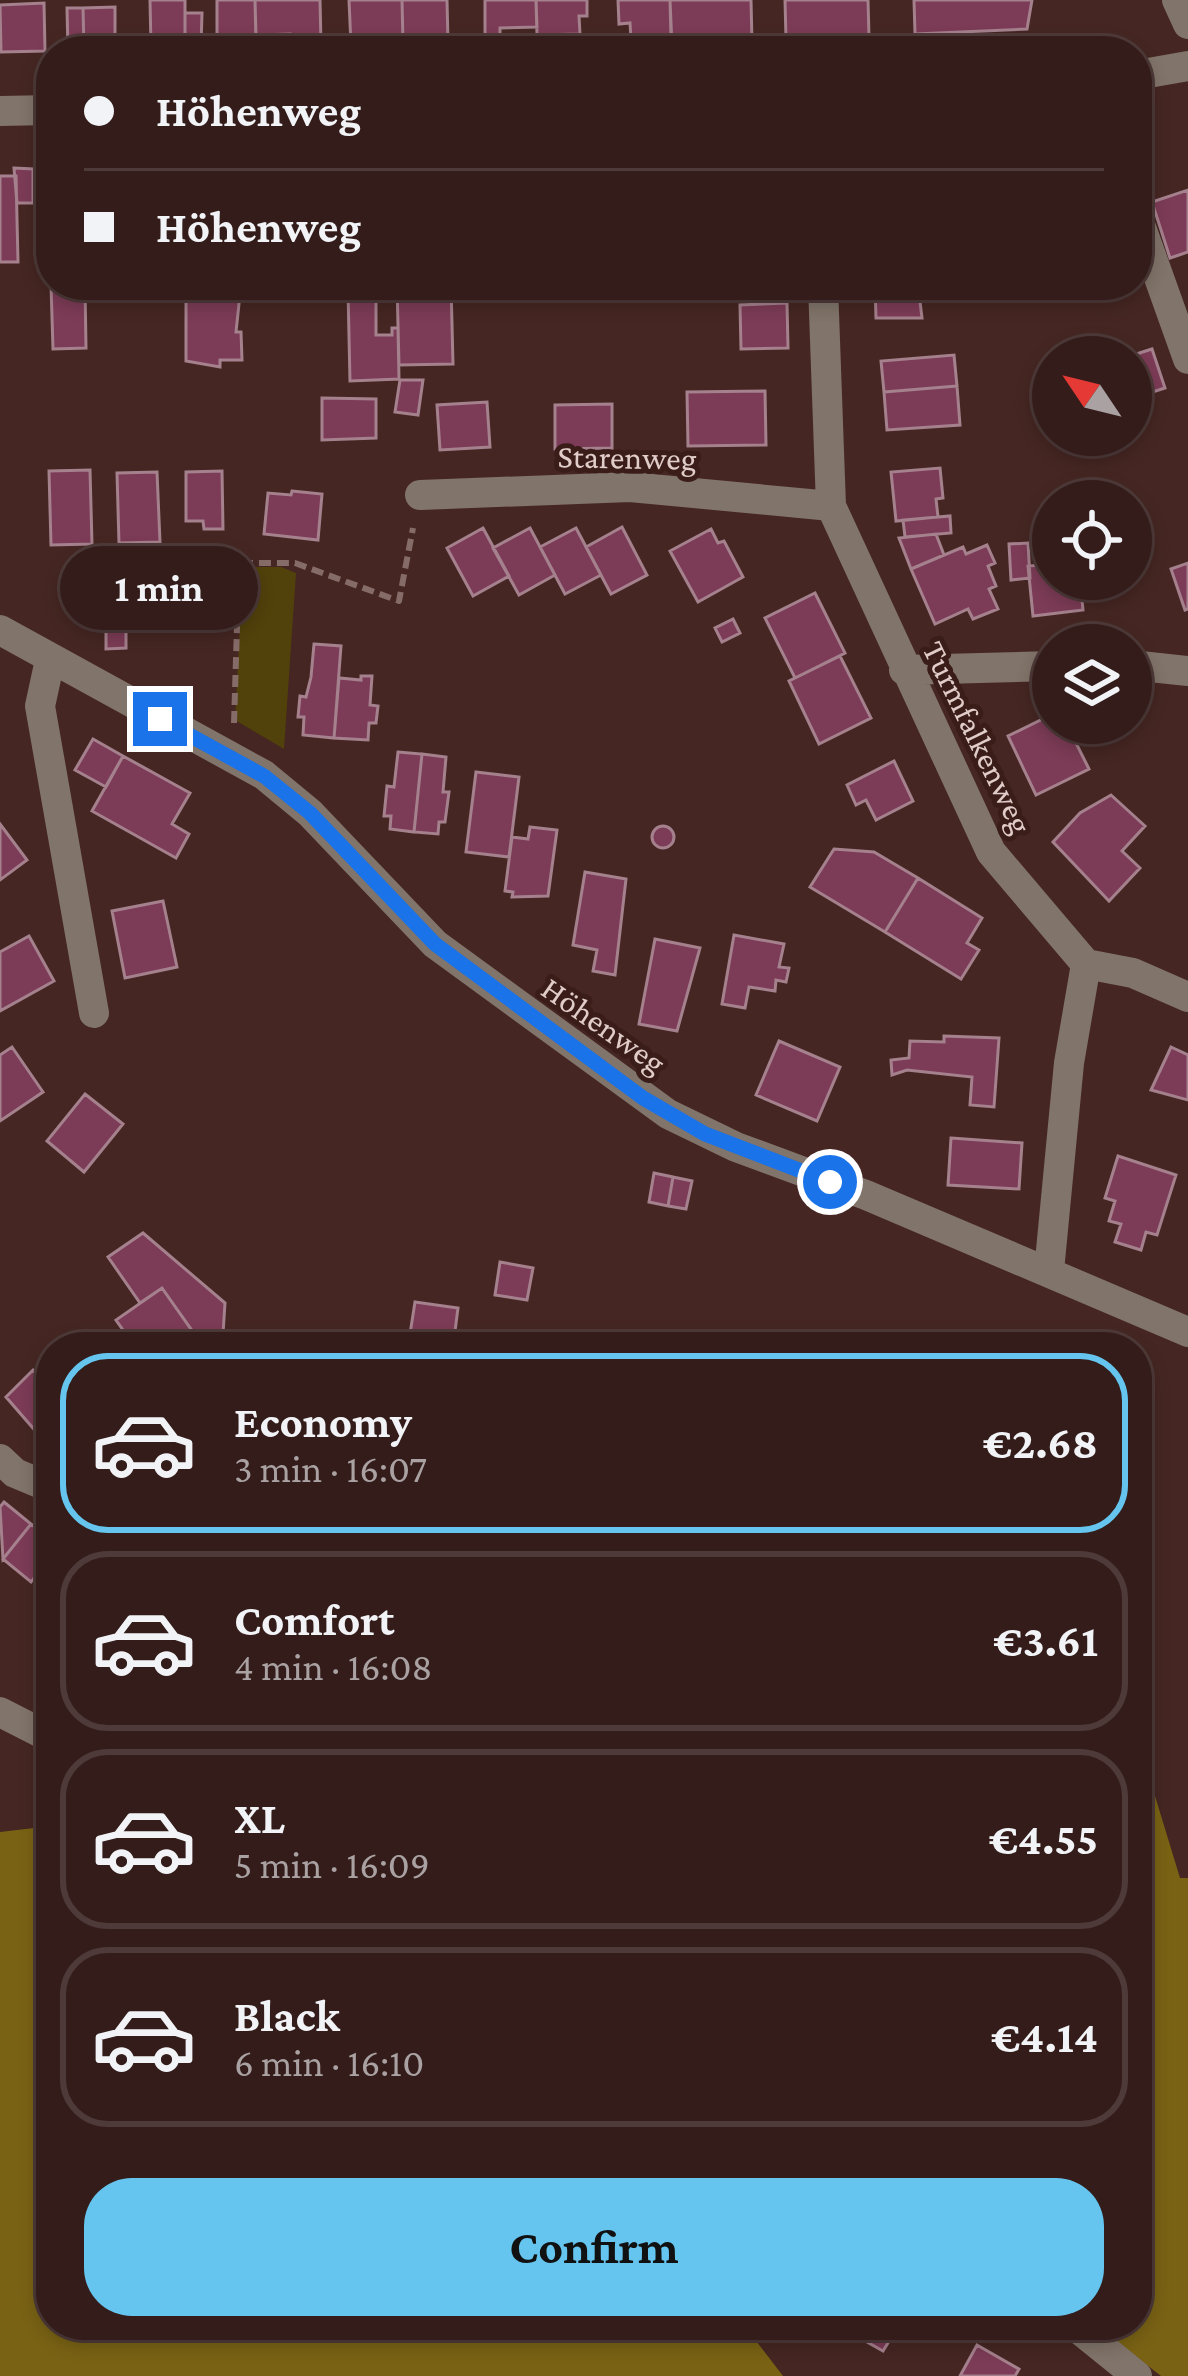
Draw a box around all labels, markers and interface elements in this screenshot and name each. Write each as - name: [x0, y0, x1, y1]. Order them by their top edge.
- text: Höhenweg: [156, 86, 361, 136]
- text: Höhenweg: [156, 202, 361, 252]
- north arrow: [1032, 336, 1152, 456]
- map controls: [1032, 336, 1152, 744]
- street label: Starenweg: [557, 437, 697, 477]
- button: locate: [1032, 480, 1152, 600]
- callout: 1 min: [61, 545, 259, 629]
- text: 1 min: [115, 566, 203, 609]
- button: layers: [1032, 624, 1152, 744]
- street label: Turmfalkenweg: [915, 635, 1041, 839]
- route end: [133, 692, 187, 746]
- street label: Höhenweg: [535, 969, 673, 1081]
- route start: [803, 1155, 857, 1209]
- icon: car: [90, 1389, 198, 1497]
- text: Economy: [234, 1397, 412, 1447]
- text: €2.68: [983, 1418, 1098, 1468]
- text: 3 min · 16:07: [234, 1447, 427, 1490]
- icon: car: [90, 1587, 198, 1695]
- text: Comfort: [234, 1595, 395, 1645]
- text: €3.61: [993, 1616, 1098, 1666]
- text: 4 min · 16:08: [234, 1645, 432, 1688]
- icon: car: [90, 1785, 198, 1893]
- text: XL: [234, 1793, 285, 1843]
- text: €4.55: [989, 1814, 1098, 1864]
- text: 5 min · 16:09: [234, 1843, 430, 1886]
- icon: car: [90, 1983, 198, 2091]
- text: Black: [234, 1991, 340, 2041]
- text: €4.14: [991, 2012, 1098, 2062]
- text: 6 min · 16:10: [234, 2041, 424, 2084]
- button: Confirm: [84, 2178, 1104, 2316]

